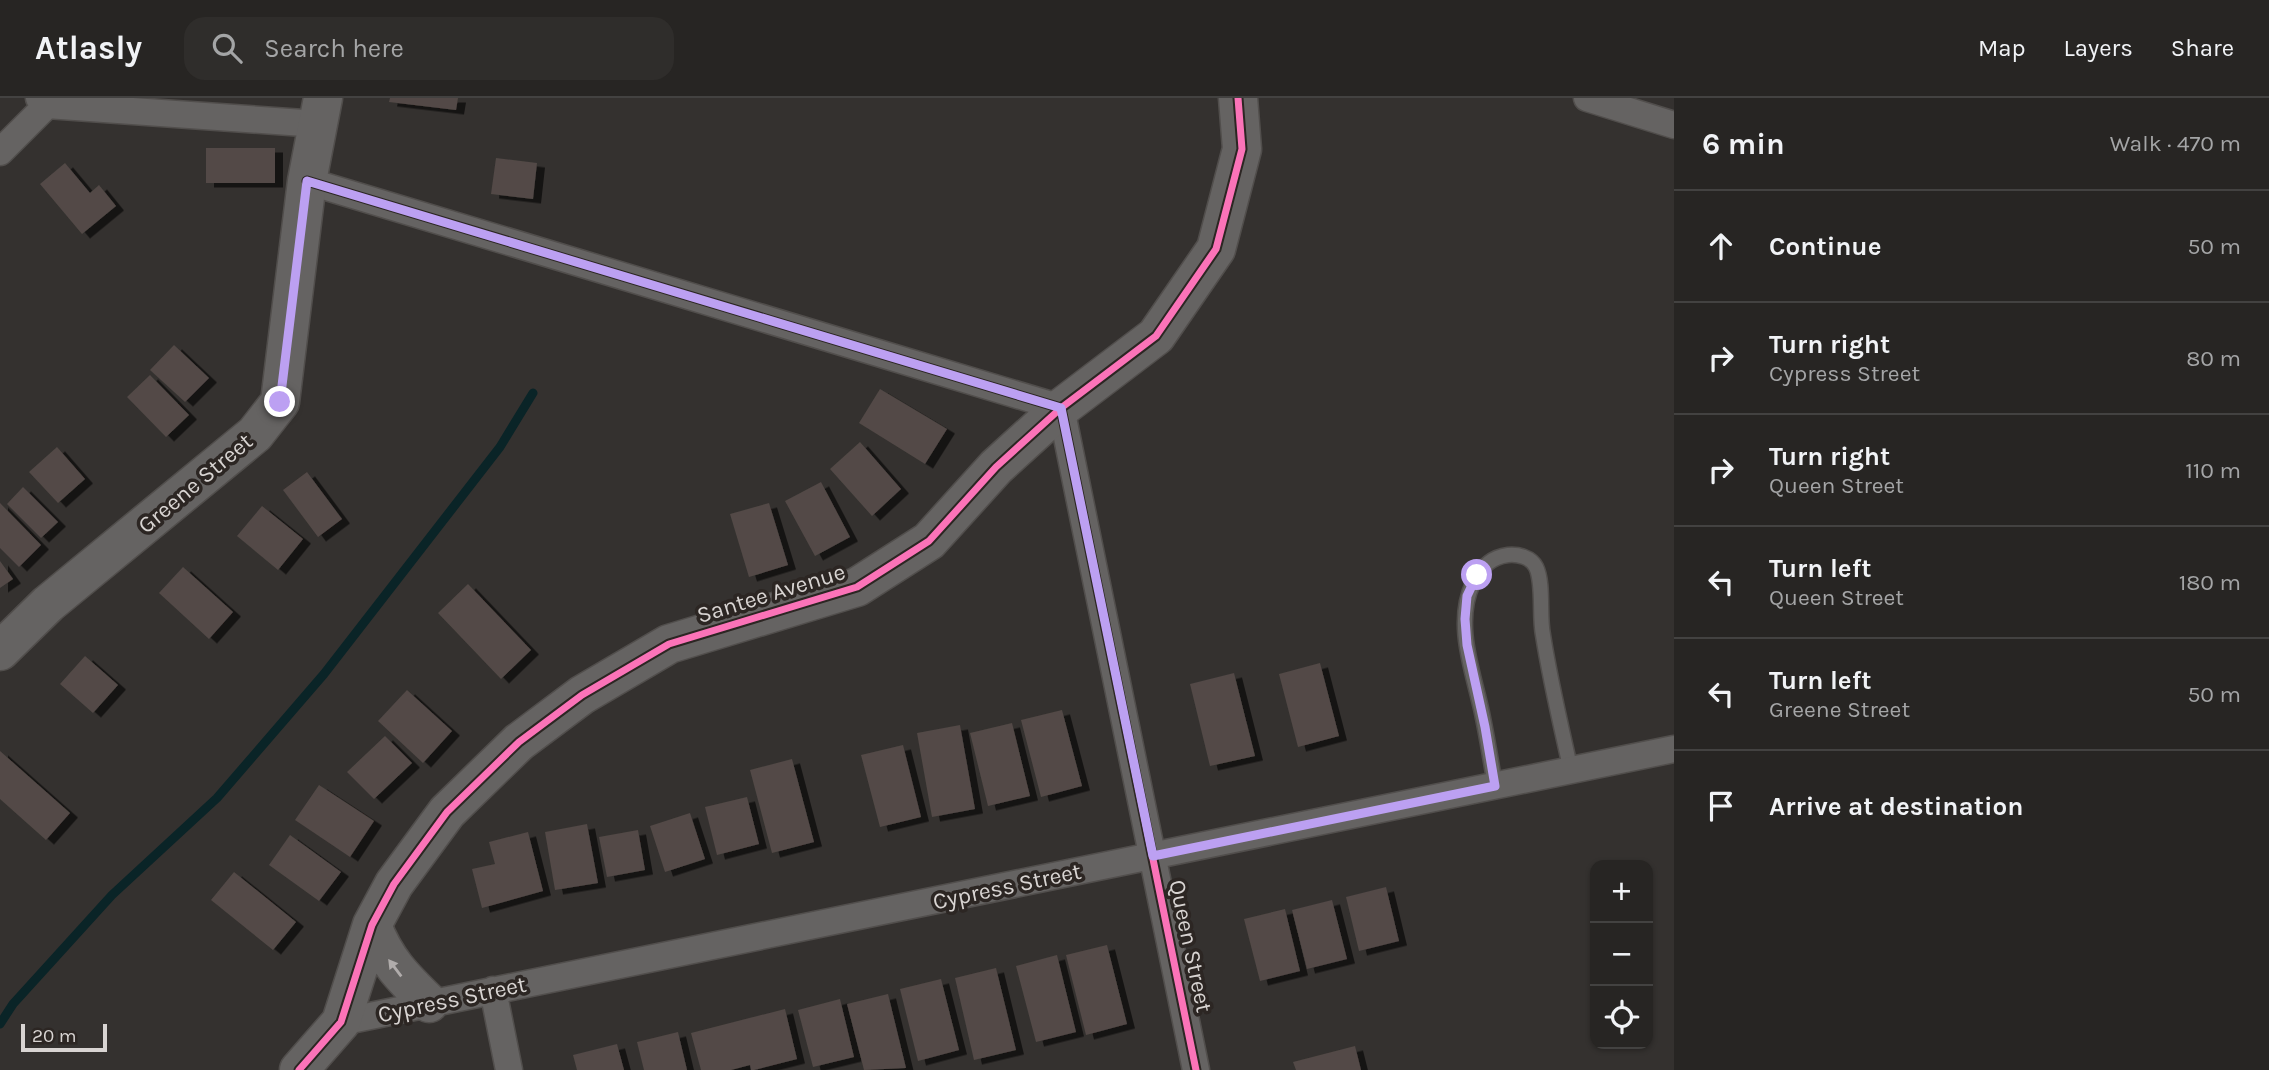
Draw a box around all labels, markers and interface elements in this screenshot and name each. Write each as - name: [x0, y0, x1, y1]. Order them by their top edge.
- search box: [184, 17, 674, 80]
- text: Atlasly: [35, 29, 142, 67]
- icon: search: [208, 29, 246, 67]
- text: Search here: [264, 33, 404, 64]
- text: Map: [1978, 34, 2026, 62]
- text: Layers: [2064, 34, 2133, 62]
- text: Share: [2171, 34, 2234, 62]
- text: 6 min: [1702, 126, 1785, 162]
- text: Walk · 470 m: [2110, 130, 2241, 157]
- icon: ahead: [1702, 227, 1740, 265]
- text: Continue: [1769, 231, 1881, 262]
- text: 50 m: [2187, 233, 2241, 260]
- text: Turn right: [1769, 329, 1890, 360]
- icon: right: [1702, 339, 1740, 377]
- text: 80 m: [2186, 345, 2241, 372]
- text: Cypress Street: [1769, 360, 1920, 387]
- route end: [264, 386, 295, 417]
- street label: Greene Street: [133, 427, 258, 539]
- text: Turn right: [1769, 441, 1890, 472]
- icon: right: [1702, 451, 1740, 489]
- text: 110 m: [2185, 457, 2241, 484]
- text: Queen Street: [1769, 472, 1904, 499]
- text: Turn left: [1769, 553, 1871, 584]
- street label: Santee Avenue: [694, 558, 849, 629]
- route start: [1461, 559, 1492, 590]
- icon: left: [1702, 563, 1740, 601]
- text: 180 m: [2179, 569, 2241, 596]
- text: Queen Street: [1769, 584, 1904, 611]
- text: Turn left: [1769, 665, 1871, 696]
- icon: left: [1702, 675, 1740, 713]
- text: 50 m: [2187, 681, 2241, 708]
- text: Greene Street: [1769, 696, 1910, 723]
- icon: arrive: [1702, 787, 1740, 825]
- text: Arrive at destination: [1769, 791, 2023, 822]
- street label: Cypress Street: [930, 858, 1084, 915]
- map controls: [1590, 860, 1653, 1049]
- button: +: [1590, 860, 1653, 923]
- street label: Queen Street: [1163, 877, 1218, 1015]
- button: −: [1590, 923, 1653, 986]
- one-way arrow: [388, 959, 402, 977]
- street label: Cypress Street: [375, 971, 529, 1028]
- button: locate: [1590, 986, 1653, 1049]
- scale bar: [21, 1021, 107, 1053]
- text: 20 m: [32, 1025, 77, 1047]

